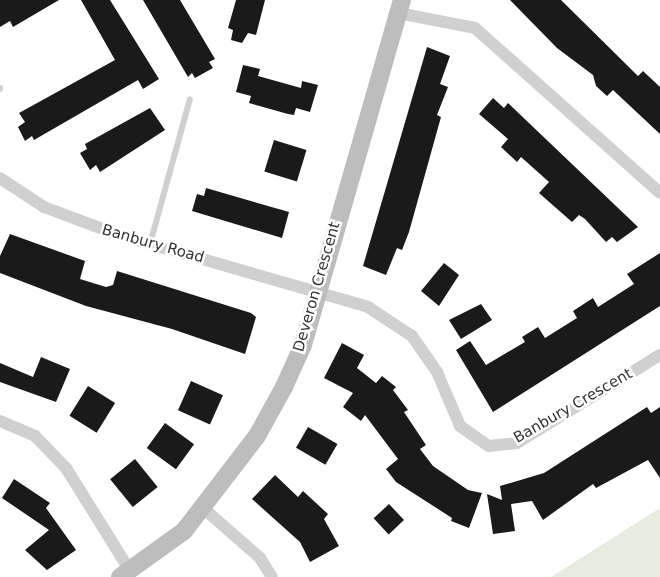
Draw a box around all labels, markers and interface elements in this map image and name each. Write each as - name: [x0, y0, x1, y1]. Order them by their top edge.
- street label: Deveron Crescent: [290, 220, 344, 354]
- street label: Banbury Road: [100, 221, 206, 267]
- street label: Banbury Crescent: [510, 365, 636, 447]

